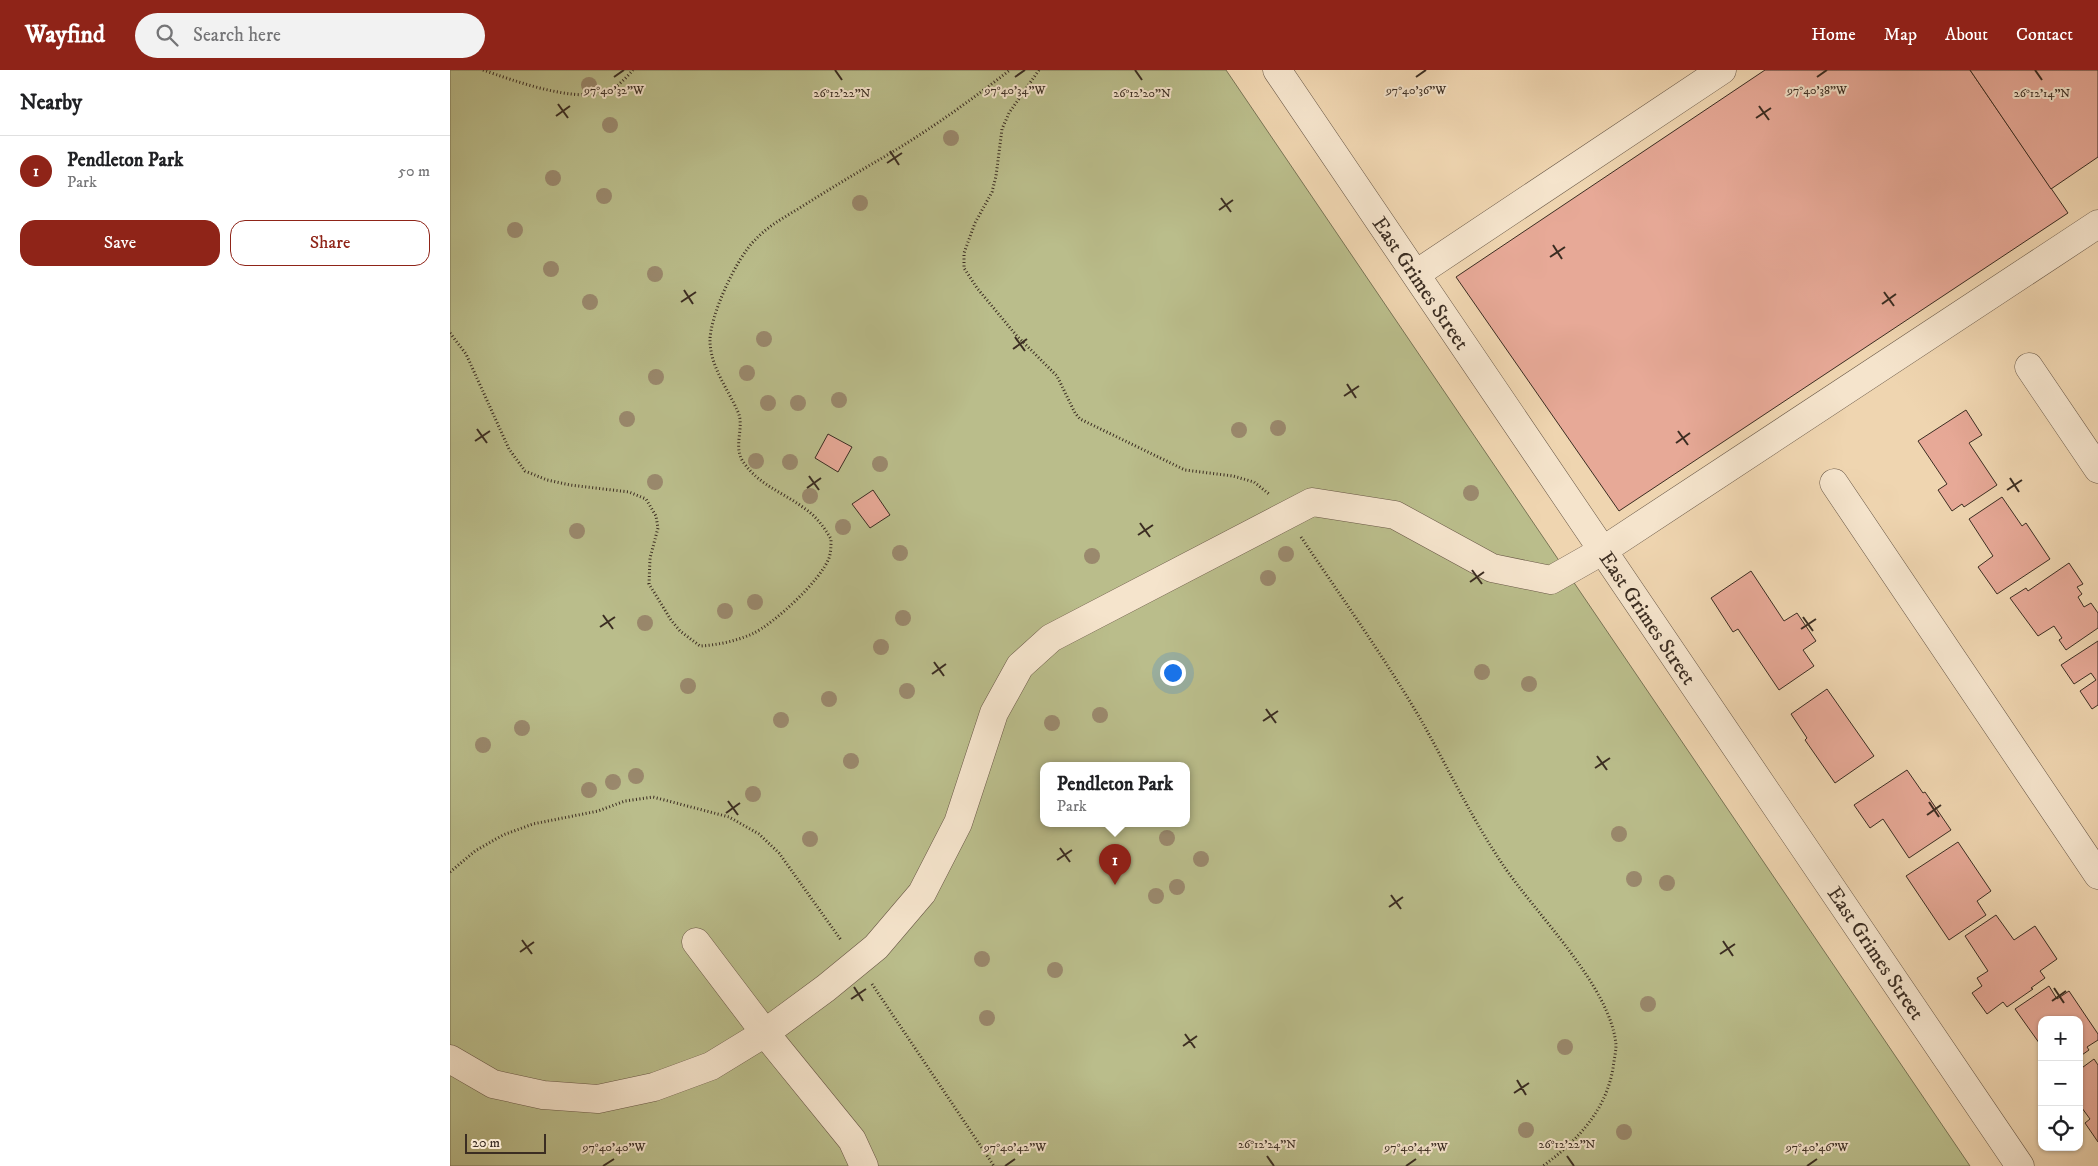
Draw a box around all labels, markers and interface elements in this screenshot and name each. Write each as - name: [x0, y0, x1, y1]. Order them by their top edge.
- search box: [135, 13, 485, 58]
- text: Wayfind: [25, 20, 105, 50]
- icon: search: [153, 21, 181, 49]
- text: Search here: [193, 24, 281, 47]
- text: Home: [1811, 24, 1856, 46]
- text: Map: [1884, 24, 1917, 46]
- text: About: [1945, 24, 1988, 46]
- text: Contact: [2016, 24, 2073, 46]
- text: 97°40'32"W: [583, 83, 645, 98]
- text: 97°40'34"W: [984, 83, 1046, 98]
- text: 97°40'36"W: [1385, 83, 1447, 98]
- text: 97°40'38"W: [1786, 83, 1848, 98]
- text: 26°12'22"N: [814, 86, 871, 101]
- text: 26°12'20"N: [1113, 86, 1171, 101]
- text: 26°12'14"N: [2014, 86, 2070, 101]
- text: Nearby: [20, 90, 82, 116]
- text: Pendleton Park: [67, 149, 183, 172]
- text: 1: [33, 161, 39, 181]
- text: 50 m: [398, 161, 430, 181]
- text: Park: [67, 172, 97, 192]
- street label: East Grimes Street: [1366, 212, 1475, 356]
- button: Save: [20, 220, 220, 266]
- button: Share: [230, 220, 430, 266]
- street label: East Grimes Street: [1593, 547, 1702, 691]
- your location: [1160, 660, 1186, 686]
- popup: [1040, 762, 1190, 827]
- text: Pendleton Park: [1057, 773, 1173, 796]
- text: Park: [1057, 796, 1087, 816]
- pin: 1: [1099, 844, 1131, 885]
- street label: East Grimes Street: [1821, 882, 1930, 1026]
- map controls: [2038, 1016, 2083, 1151]
- button: +: [2038, 1016, 2083, 1061]
- button: −: [2038, 1061, 2083, 1106]
- button: locate: [2038, 1106, 2083, 1151]
- scale bar: [465, 1131, 546, 1154]
- text: 20 m: [472, 1134, 500, 1152]
- text: 26°12'24"N: [1238, 1137, 1296, 1152]
- text: 26°12'22"N: [1539, 1137, 1596, 1152]
- text: 97°40'40"W: [582, 1140, 646, 1155]
- text: 97°40'42"W: [983, 1140, 1047, 1155]
- text: 97°40'44"W: [1383, 1140, 1449, 1155]
- text: 97°40'46"W: [1785, 1140, 1849, 1155]

